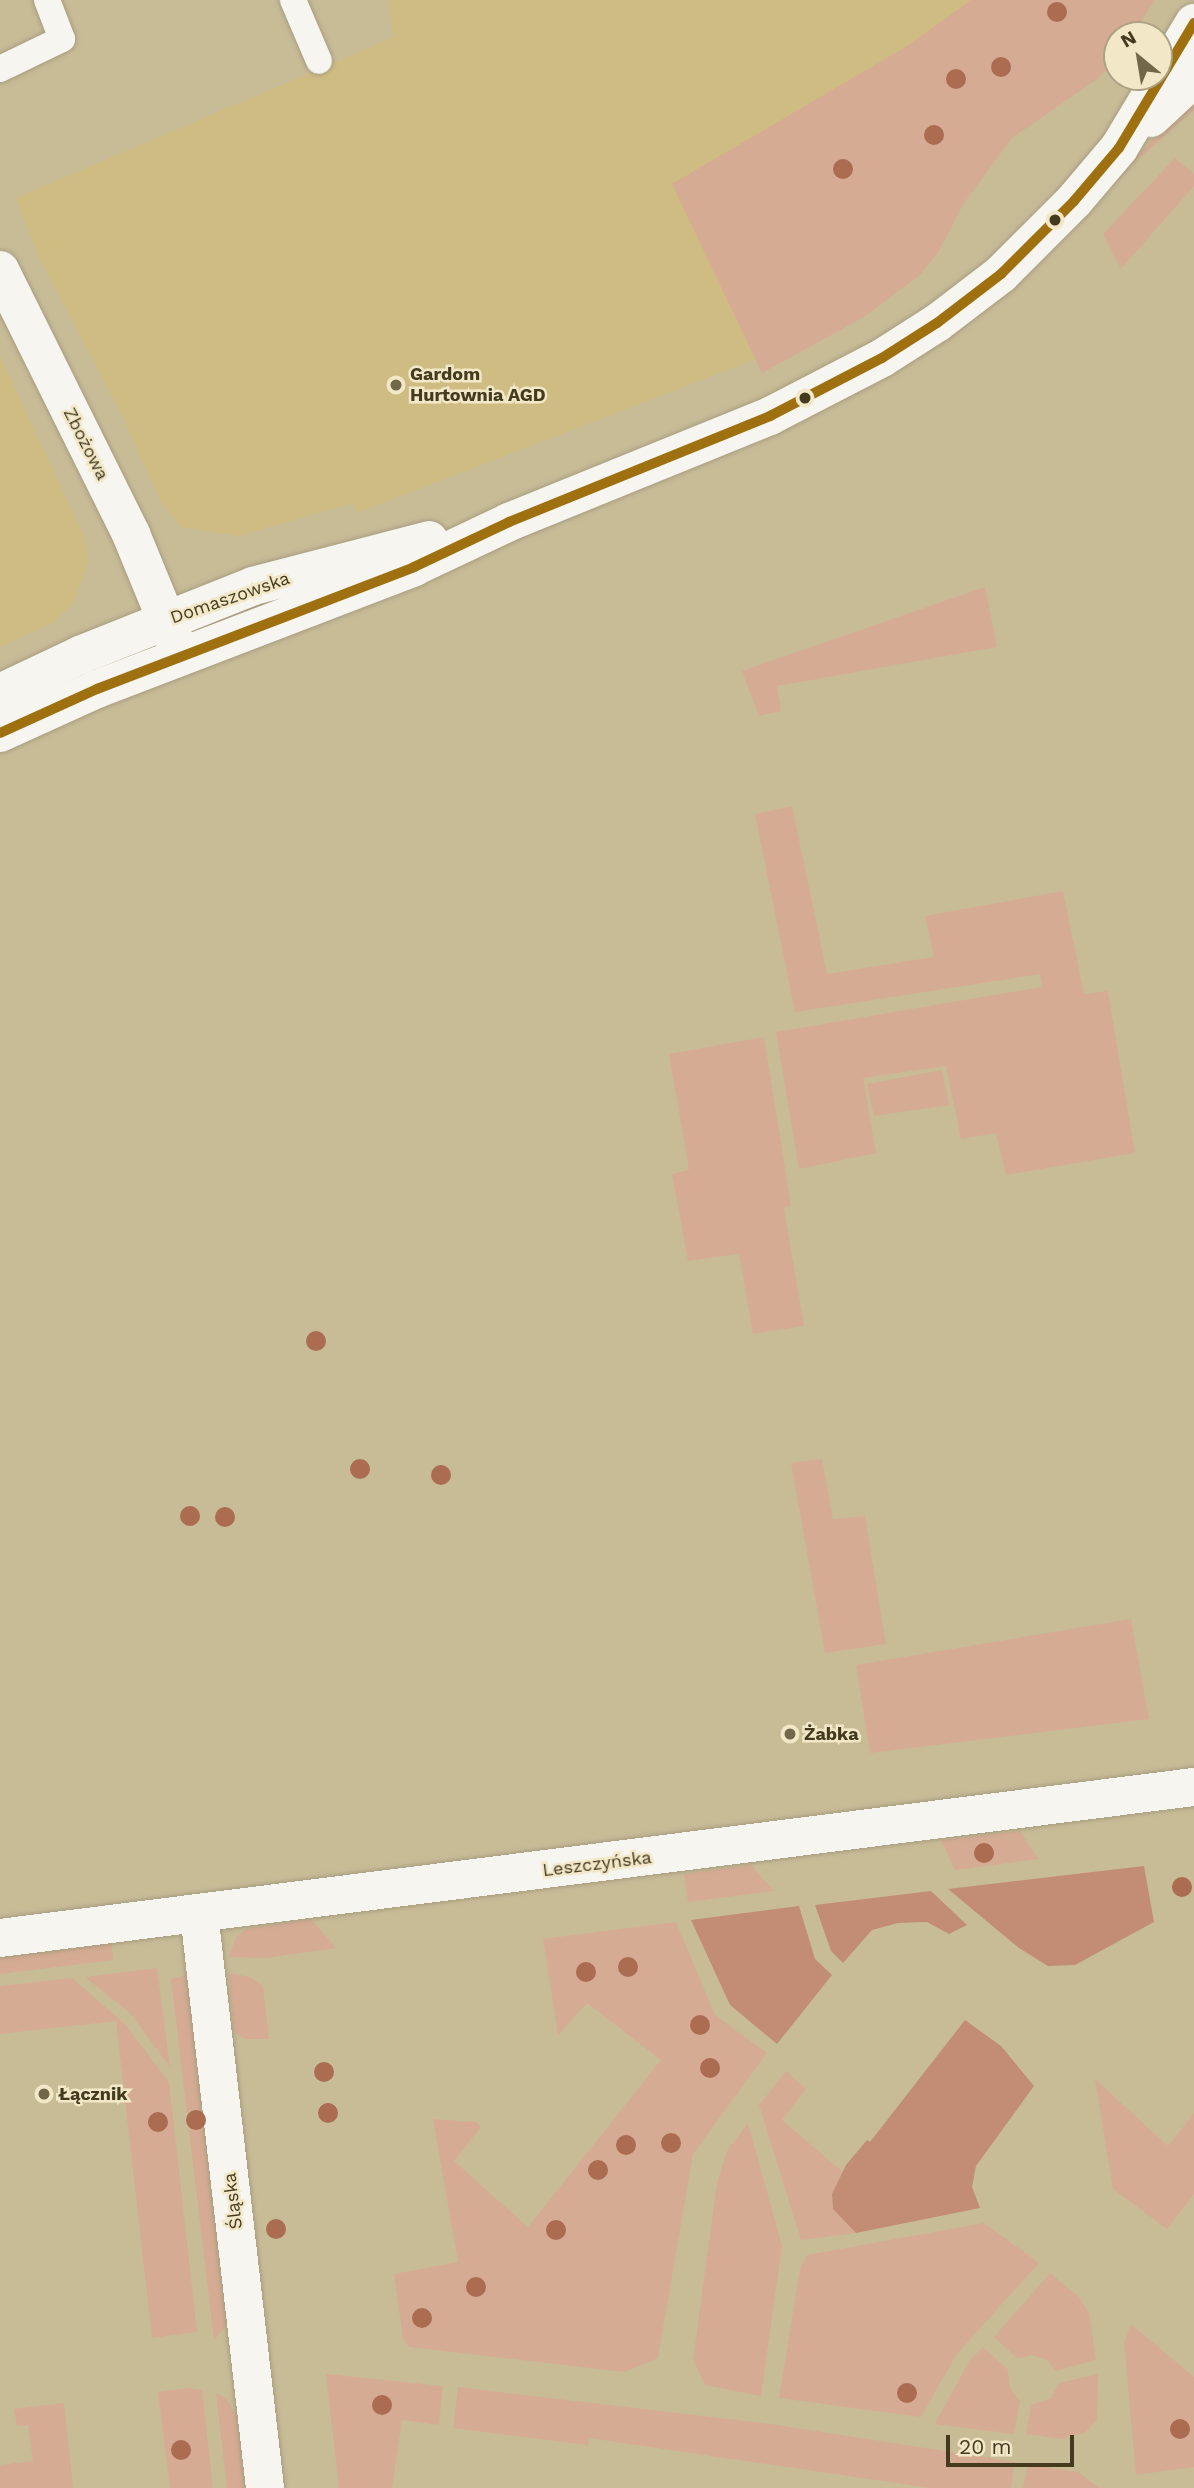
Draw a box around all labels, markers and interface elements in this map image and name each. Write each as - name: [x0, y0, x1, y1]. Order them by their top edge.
- north arrow: [1103, 21, 1173, 91]
- text: N: [1116, 26, 1140, 53]
- unlabelled marker: [1048, 213, 1062, 227]
- place label: Gardom Hurtownia AGD: [410, 364, 546, 406]
- marker: Gardom Hurtownia AGD: [388, 377, 404, 393]
- unlabelled marker: [798, 391, 812, 405]
- street label: Zbożowa: [59, 404, 113, 484]
- street label: Domaszowska: [167, 567, 293, 629]
- place label: Żabka: [804, 1723, 859, 1745]
- marker: Żabka: [782, 1726, 798, 1742]
- street label: Leszczyńska: [541, 1847, 653, 1881]
- place label: Łącznik: [58, 2083, 127, 2105]
- marker: Łącznik: [36, 2086, 52, 2102]
- street label: Śląska: [219, 2171, 247, 2231]
- scale bar: [949, 2422, 1077, 2466]
- text: 20 m: [959, 2434, 1011, 2459]

